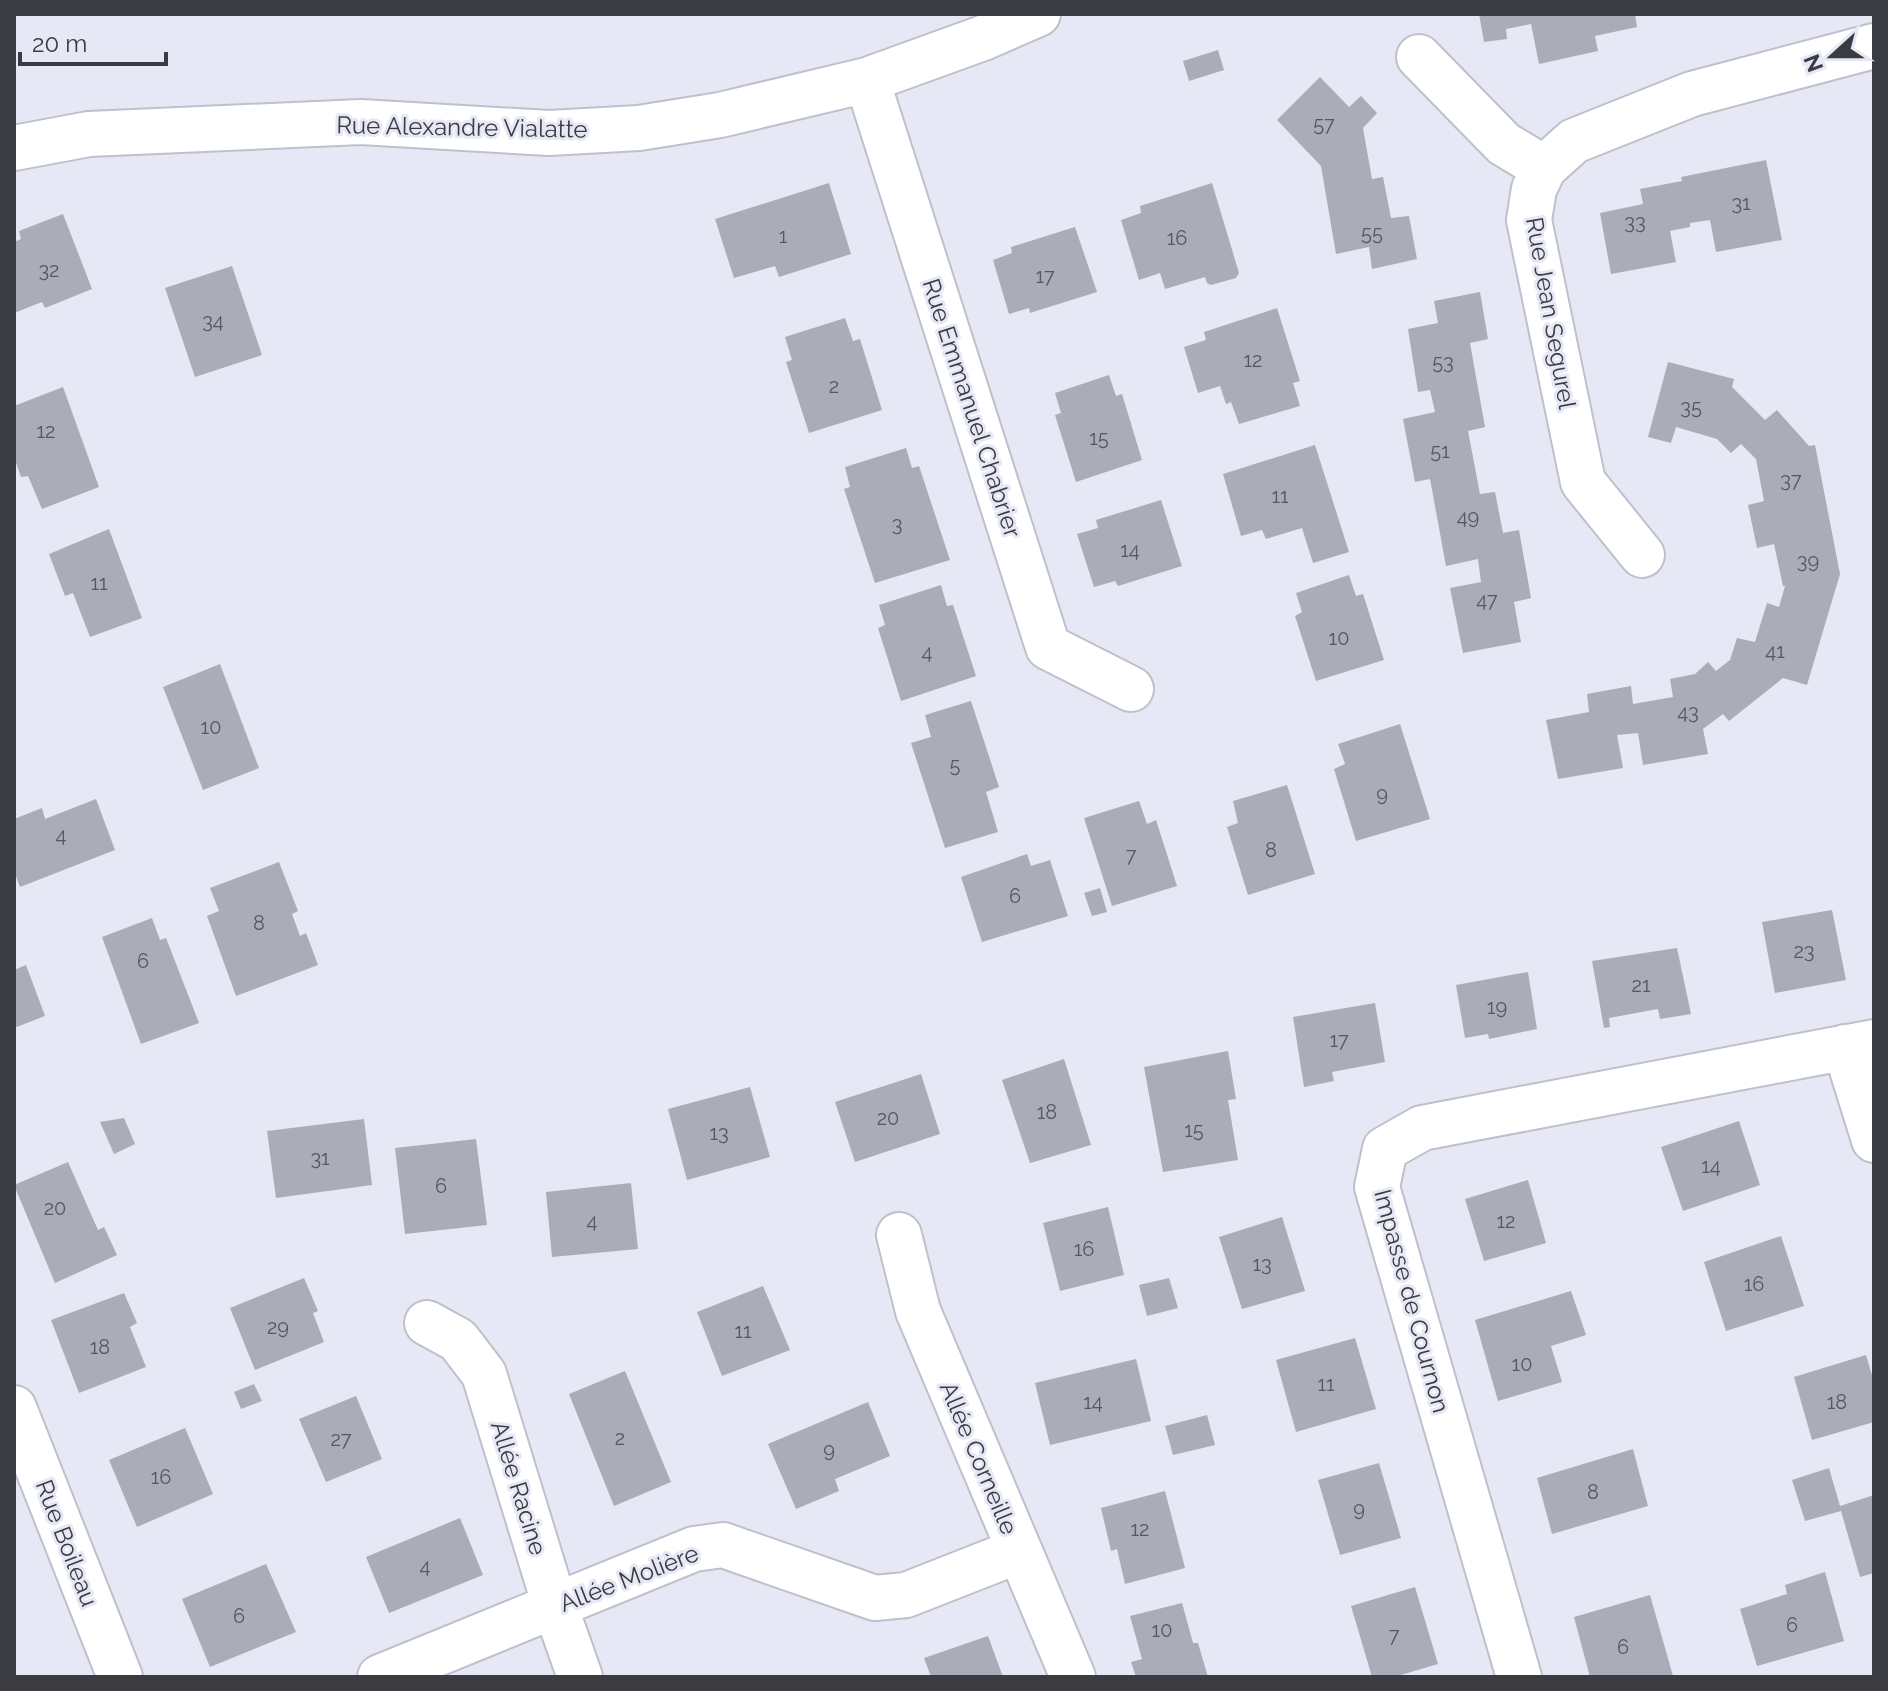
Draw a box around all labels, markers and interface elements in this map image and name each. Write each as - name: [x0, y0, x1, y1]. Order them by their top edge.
- scale bar: [20, 16, 166, 66]
- north arrow: [1792, 16, 1872, 96]
- text: 20 m: [32, 29, 87, 58]
- text: N: [1798, 51, 1828, 76]
- street label: Rue Alexandre Vialatte: [336, 110, 588, 144]
- house number: 57: [1313, 112, 1335, 136]
- house number: 31: [1731, 191, 1751, 215]
- house number: 33: [1624, 210, 1646, 234]
- street label: Rue Jean Segurel: [1520, 215, 1582, 412]
- house number: 55: [1361, 221, 1383, 245]
- house number: 1: [779, 224, 788, 248]
- house number: 16: [1167, 226, 1187, 250]
- house number: 32: [38, 258, 60, 282]
- house number: 17: [1035, 264, 1055, 288]
- street label: Rue Emmanuel Chabrier: [916, 275, 1028, 542]
- house number: 34: [202, 309, 224, 333]
- house number: 12: [1244, 348, 1262, 372]
- house number: 53: [1432, 350, 1454, 374]
- house number: 2: [829, 374, 839, 398]
- house number: 35: [1680, 395, 1702, 419]
- house number: 12: [37, 419, 55, 443]
- house number: 15: [1089, 426, 1109, 450]
- house number: 51: [1430, 439, 1450, 463]
- house number: 37: [1780, 468, 1802, 492]
- house number: 11: [1271, 484, 1289, 508]
- house number: 49: [1457, 505, 1479, 529]
- house number: 3: [892, 512, 902, 536]
- house number: 14: [1120, 538, 1140, 562]
- house number: 39: [1797, 549, 1819, 573]
- house number: 11: [90, 571, 108, 595]
- house number: 47: [1476, 588, 1498, 612]
- house number: 10: [1329, 626, 1349, 650]
- house number: 41: [1765, 639, 1785, 663]
- house number: 4: [922, 640, 933, 664]
- house number: 43: [1677, 700, 1699, 724]
- house number: 10: [201, 715, 221, 739]
- house number: 5: [950, 753, 961, 777]
- house number: 9: [1376, 782, 1388, 806]
- house number: 4: [56, 823, 67, 847]
- house number: 8: [1265, 838, 1277, 862]
- house number: 7: [1126, 843, 1137, 867]
- house number: 6: [1009, 884, 1021, 908]
- house number: 8: [253, 911, 265, 935]
- house number: 23: [1793, 939, 1815, 963]
- house number: 6: [137, 949, 149, 973]
- house number: 21: [1632, 973, 1651, 997]
- house number: 19: [1487, 995, 1507, 1019]
- house number: 17: [1329, 1028, 1349, 1052]
- house number: 18: [1037, 1100, 1057, 1124]
- house number: 20: [877, 1106, 899, 1130]
- house number: 15: [1184, 1118, 1204, 1142]
- house number: 13: [709, 1121, 729, 1145]
- house number: 31: [310, 1146, 330, 1170]
- house number: 14: [1701, 1154, 1721, 1178]
- house number: 6: [435, 1174, 447, 1198]
- street label: Impasse de Cournon: [1368, 1186, 1456, 1416]
- house number: 20: [44, 1196, 66, 1220]
- house number: 4: [587, 1209, 598, 1233]
- house number: 12: [1497, 1209, 1515, 1233]
- house number: 16: [1074, 1237, 1094, 1261]
- house number: 13: [1252, 1252, 1272, 1276]
- house number: 16: [1744, 1272, 1764, 1296]
- house number: 29: [267, 1315, 289, 1339]
- house number: 11: [734, 1319, 752, 1343]
- house number: 18: [90, 1335, 110, 1359]
- house number: 10: [1512, 1352, 1532, 1376]
- house number: 11: [1317, 1372, 1335, 1396]
- street label: Allée Corneille: [934, 1377, 1024, 1539]
- house number: 14: [1083, 1390, 1103, 1414]
- house number: 18: [1827, 1390, 1847, 1414]
- street label: Allée Racine: [485, 1417, 553, 1559]
- house number: 2: [615, 1426, 625, 1450]
- house number: 27: [330, 1427, 352, 1451]
- house number: 9: [823, 1438, 835, 1462]
- house number: 16: [151, 1465, 171, 1489]
- street label: Rue Boileau: [30, 1476, 104, 1610]
- house number: 8: [1587, 1480, 1599, 1504]
- house number: 9: [1353, 1497, 1365, 1521]
- house number: 12: [1131, 1517, 1149, 1541]
- street label: Allée Molière: [555, 1538, 703, 1618]
- house number: 4: [420, 1554, 431, 1578]
- house number: 6: [233, 1604, 245, 1628]
- house number: 6: [1786, 1613, 1798, 1637]
- house number: 10: [1152, 1618, 1172, 1642]
- house number: 7: [1389, 1623, 1400, 1647]
- house number: 6: [1617, 1635, 1629, 1659]

